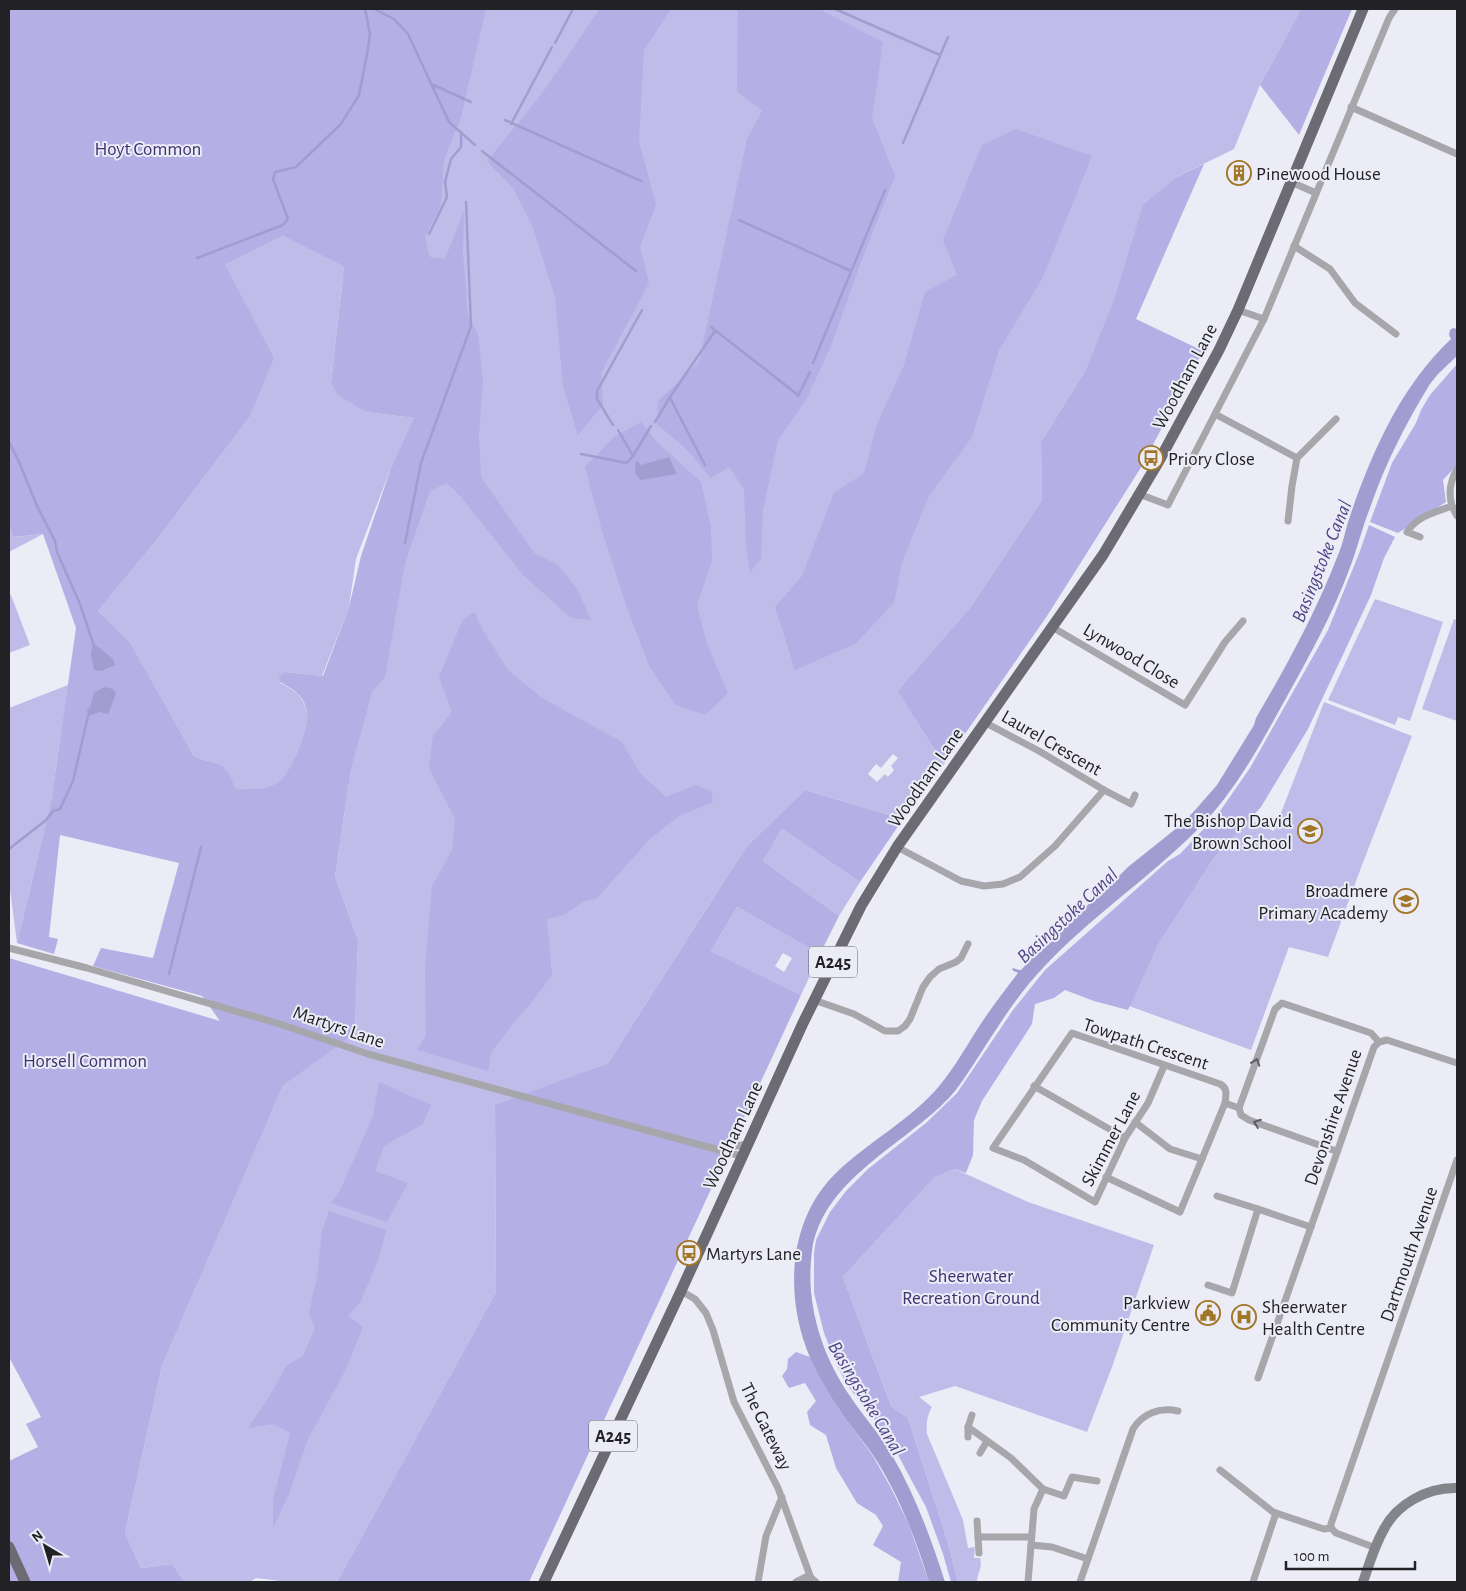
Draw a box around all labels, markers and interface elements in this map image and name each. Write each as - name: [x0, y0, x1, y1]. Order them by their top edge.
- park label: Hoyt Common: [95, 140, 201, 159]
- building icon: Pinewood House: [1226, 160, 1252, 186]
- place label: Pinewood House: [1256, 165, 1381, 184]
- street label: Woodham Lane: [1150, 321, 1221, 433]
- bus stop icon: Priory Close: [1138, 445, 1164, 471]
- place label: Priory Close: [1168, 450, 1255, 469]
- water label: Basingstoke Canal: [1288, 497, 1355, 625]
- street label: Lynwood Close: [1080, 620, 1183, 692]
- street label: Laurel Crescent: [998, 707, 1105, 780]
- street label: Woodham Lane: [885, 725, 967, 831]
- place label: The Bishop David Brown School: [1164, 812, 1292, 853]
- school or university icon: The Bishop David Brown School: [1297, 818, 1323, 844]
- water label: Basingstoke Canal: [1013, 864, 1122, 967]
- place label: Broadmere Primary Academy: [1258, 882, 1388, 923]
- school or university icon: Broadmere Primary Academy: [1393, 888, 1419, 914]
- road number: A245: [809, 946, 857, 978]
- street label: Martyrs Lane: [290, 1003, 387, 1052]
- street label: Towpath Crescent: [1080, 1015, 1211, 1074]
- street label: Devonshire Avenue: [1301, 1047, 1366, 1188]
- park label: Horsell Common: [23, 1052, 147, 1071]
- one-way arrow: [1250, 1059, 1260, 1067]
- street label: Woodham Lane: [700, 1079, 767, 1192]
- street label: Skimmer Lane: [1078, 1088, 1144, 1190]
- one-way arrow: [1253, 1119, 1262, 1129]
- street label: Dartmouth Avenue: [1377, 1184, 1441, 1325]
- bus stop icon: Martyrs Lane: [676, 1240, 702, 1266]
- place label: Martyrs Lane: [706, 1245, 801, 1264]
- park label: Sheerwater Recreation Ground: [902, 1267, 1040, 1308]
- place label: Parkview Community Centre: [1051, 1294, 1190, 1335]
- place label: Sheerwater Health Centre: [1262, 1298, 1365, 1339]
- public building icon: Parkview Community Centre: [1195, 1300, 1221, 1326]
- hospital icon: Sheerwater Health Centre: [1231, 1304, 1257, 1330]
- water label: Basingstoke Canal: [824, 1338, 908, 1459]
- street label: The Gateway: [736, 1380, 795, 1473]
- road number: A245: [589, 1420, 637, 1452]
- north arrow: [20, 1521, 70, 1571]
- text: N: [29, 1528, 46, 1545]
- scale bar: [1286, 1538, 1415, 1570]
- text: 100 m: [1294, 1549, 1329, 1564]

